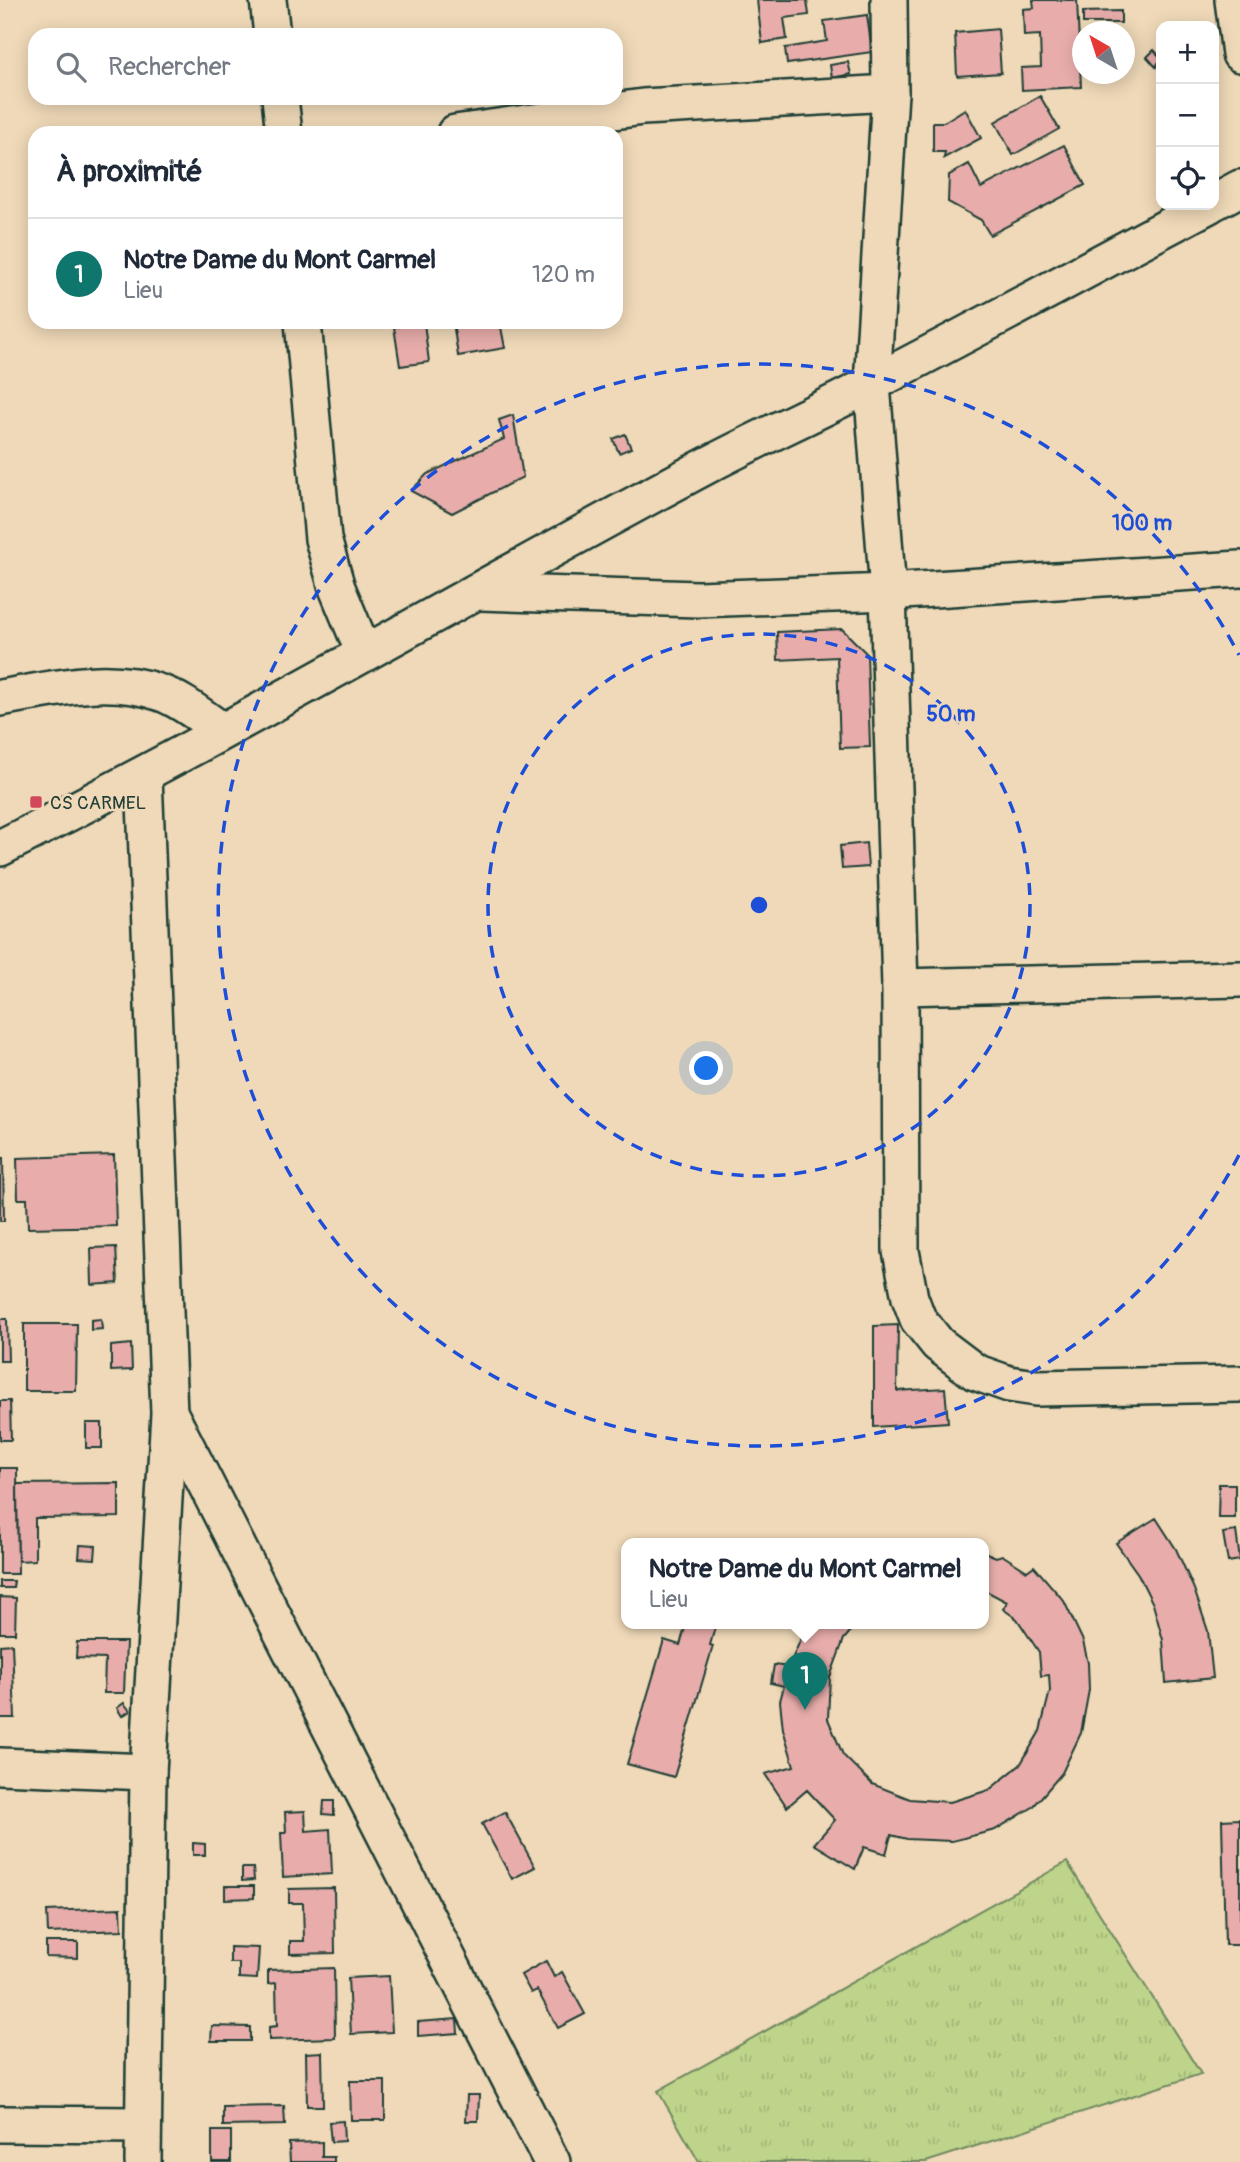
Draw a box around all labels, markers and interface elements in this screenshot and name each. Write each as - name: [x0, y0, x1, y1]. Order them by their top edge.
- north arrow: [1072, 21, 1135, 84]
- map controls: [1156, 21, 1219, 210]
- button: +: [1156, 21, 1219, 84]
- search box: [28, 28, 623, 105]
- icon: search: [52, 48, 90, 86]
- text: Rechercher: [108, 51, 231, 83]
- button: −: [1156, 84, 1219, 147]
- button: locate: [1156, 147, 1219, 210]
- text: À proximité: [56, 153, 202, 190]
- text: Notre Dame du Mont Carmel: [123, 244, 436, 276]
- text: 1: [75, 260, 84, 289]
- text: 120 m: [532, 260, 595, 289]
- text: Lieu: [123, 276, 163, 305]
- text: 100 m: [1112, 510, 1172, 537]
- text: 50 m: [927, 701, 976, 728]
- place label: CS CARMEL: [50, 791, 146, 815]
- marker: CS CARMEL: [28, 794, 44, 810]
- centre of rings: [747, 893, 771, 917]
- your location: [689, 1051, 723, 1085]
- popup: [621, 1538, 989, 1629]
- text: Notre Dame du Mont Carmel: [648, 1553, 962, 1585]
- text: Lieu: [648, 1585, 688, 1614]
- pin: 1: [782, 1652, 828, 1710]

